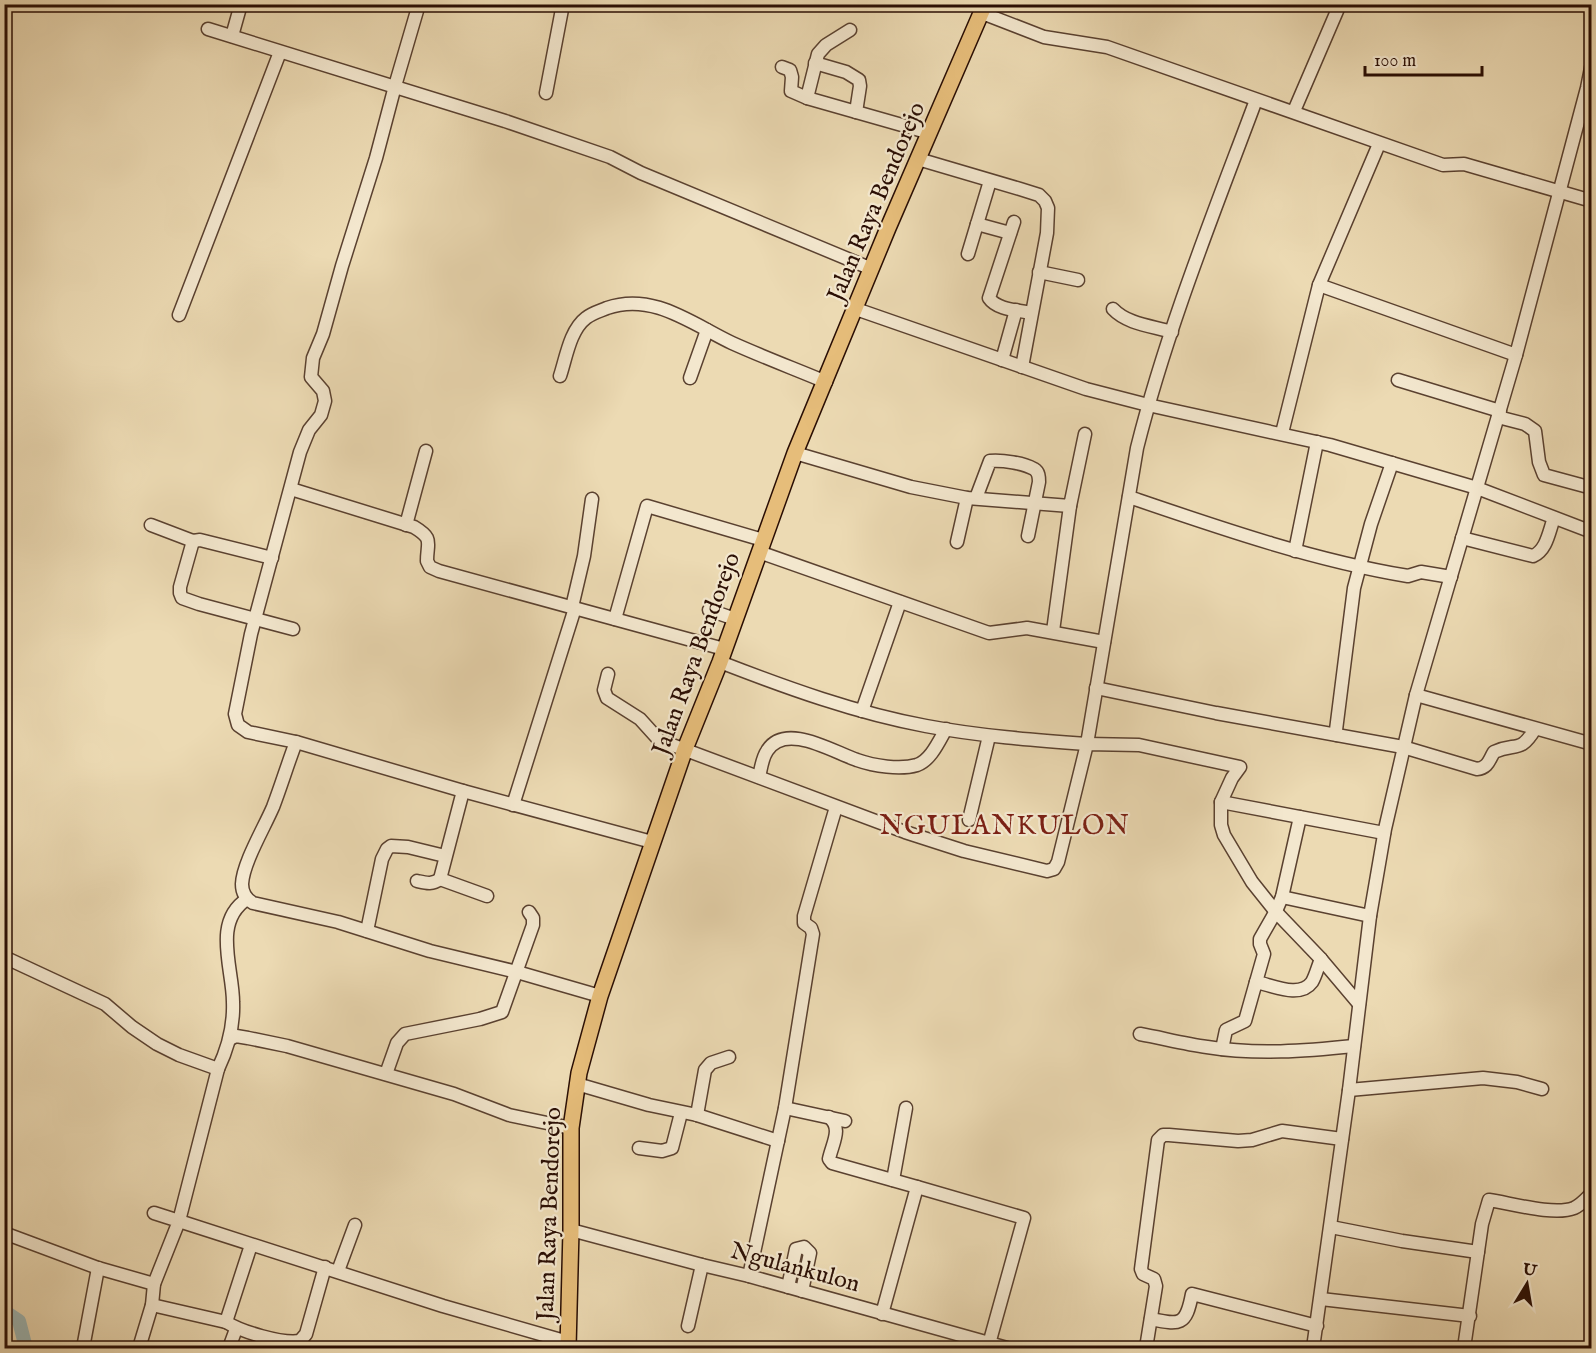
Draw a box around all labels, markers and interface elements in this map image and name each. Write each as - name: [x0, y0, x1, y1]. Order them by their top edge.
- scale bar: [1365, 39, 1482, 77]
- text: 100 m: [1374, 50, 1416, 73]
- street label: Jalan Raya Bendorejo: [820, 97, 933, 309]
- street label: Jalan Raya Bendorejo: [645, 548, 748, 763]
- district label: NGULANKULON: [880, 810, 1130, 844]
- street label: Jalan Raya Bendorejo: [531, 1107, 569, 1324]
- street label: Ngulankulon: [727, 1236, 863, 1300]
- north arrow: [1497, 1254, 1557, 1314]
- text: U: [1520, 1260, 1538, 1282]

